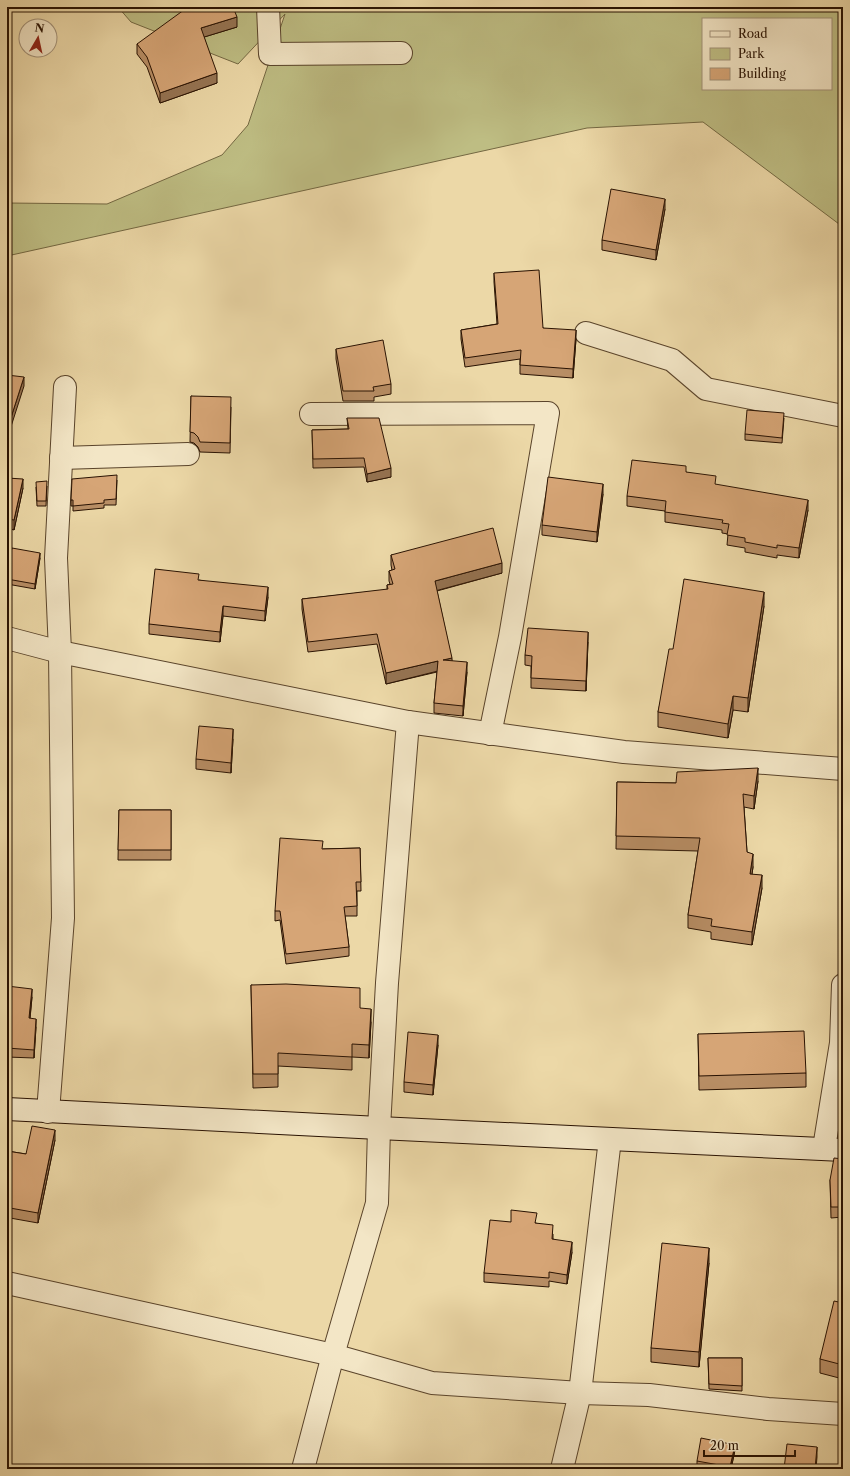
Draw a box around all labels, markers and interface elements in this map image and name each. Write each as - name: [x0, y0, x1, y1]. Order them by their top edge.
- north arrow: [18, 18, 58, 58]
- legend: [702, 18, 832, 90]
- text: N: [34, 20, 46, 36]
- text: Road: [738, 26, 768, 41]
- text: Park: [738, 46, 765, 61]
- text: Building: [738, 66, 786, 81]
- scale bar: [704, 1432, 795, 1458]
- text: 20 m: [710, 1438, 739, 1453]

